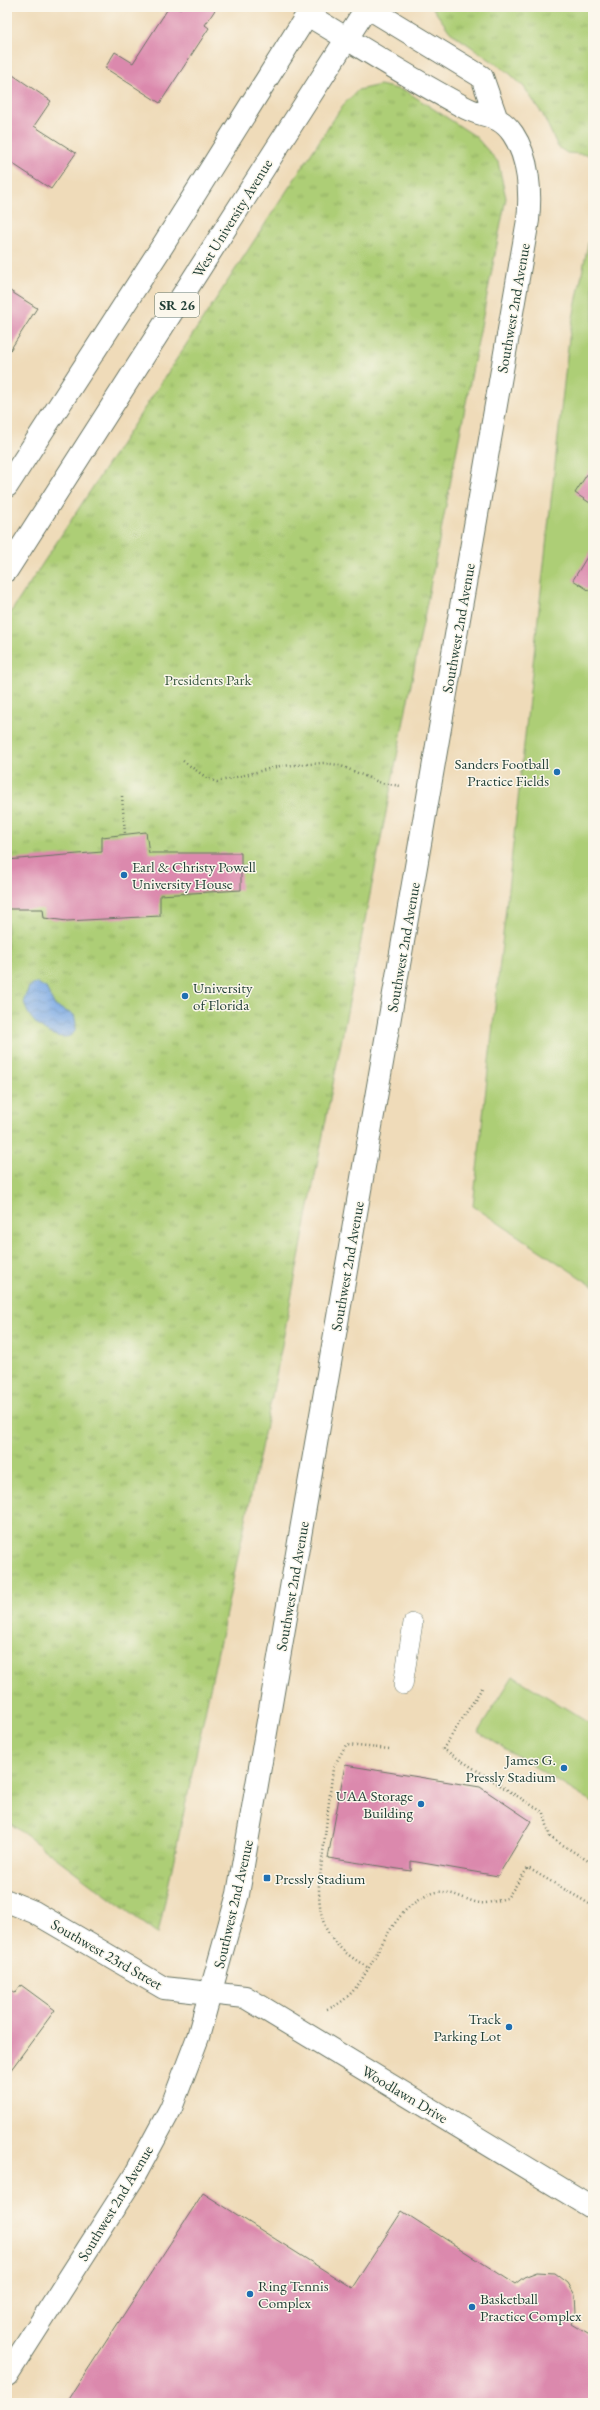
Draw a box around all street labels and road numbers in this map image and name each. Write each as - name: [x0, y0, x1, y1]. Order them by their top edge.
- street label: West University Avenue: [188, 155, 276, 281]
- street label: Southwest 2nd Avenue: [492, 241, 534, 374]
- road number: SR 26: [155, 293, 199, 317]
- street label: Southwest 2nd Avenue: [437, 561, 479, 694]
- street label: Southwest 2nd Avenue: [382, 880, 424, 1013]
- street label: Southwest 2nd Avenue: [326, 1199, 368, 1332]
- street label: Southwest 2nd Avenue: [271, 1519, 313, 1652]
- street label: Southwest 2nd Avenue: [209, 1838, 257, 1970]
- street label: Southwest 23rd Street: [48, 1914, 166, 1994]
- street label: Woodlawn Drive: [358, 2061, 452, 2127]
- street label: Southwest 2nd Avenue: [73, 2142, 157, 2264]

